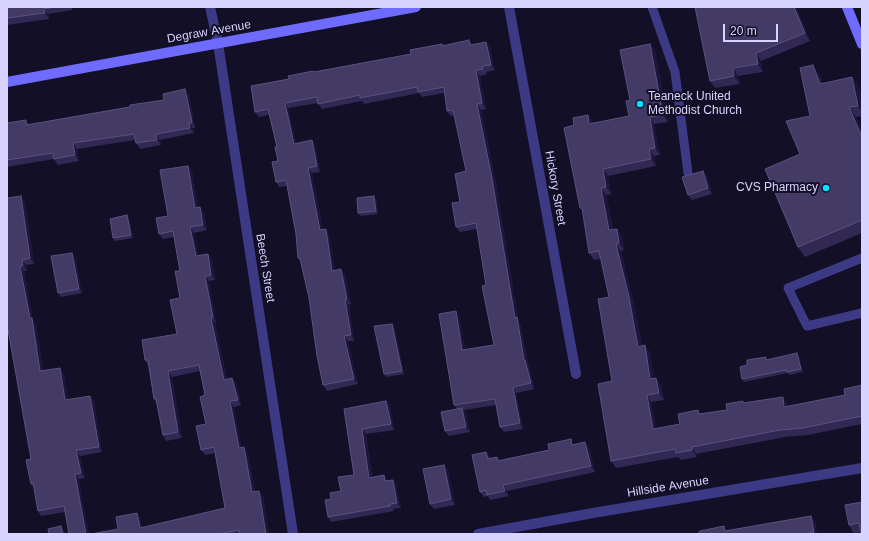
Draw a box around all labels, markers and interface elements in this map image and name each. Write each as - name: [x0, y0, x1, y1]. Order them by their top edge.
- scale bar: [725, 16, 780, 42]
- street label: Degraw Avenue: [166, 18, 252, 46]
- text: 20 m: [730, 24, 757, 38]
- place label: Teaneck United Methodist Church: [648, 90, 742, 118]
- marker: Teaneck United Methodist Church: [635, 99, 645, 109]
- street label: Hickory Street: [541, 150, 569, 226]
- place label: CVS Pharmacy: [736, 181, 818, 195]
- marker: CVS Pharmacy: [821, 183, 831, 193]
- street label: Beech Street: [252, 233, 278, 303]
- street label: Hillside Avenue: [626, 473, 710, 501]

